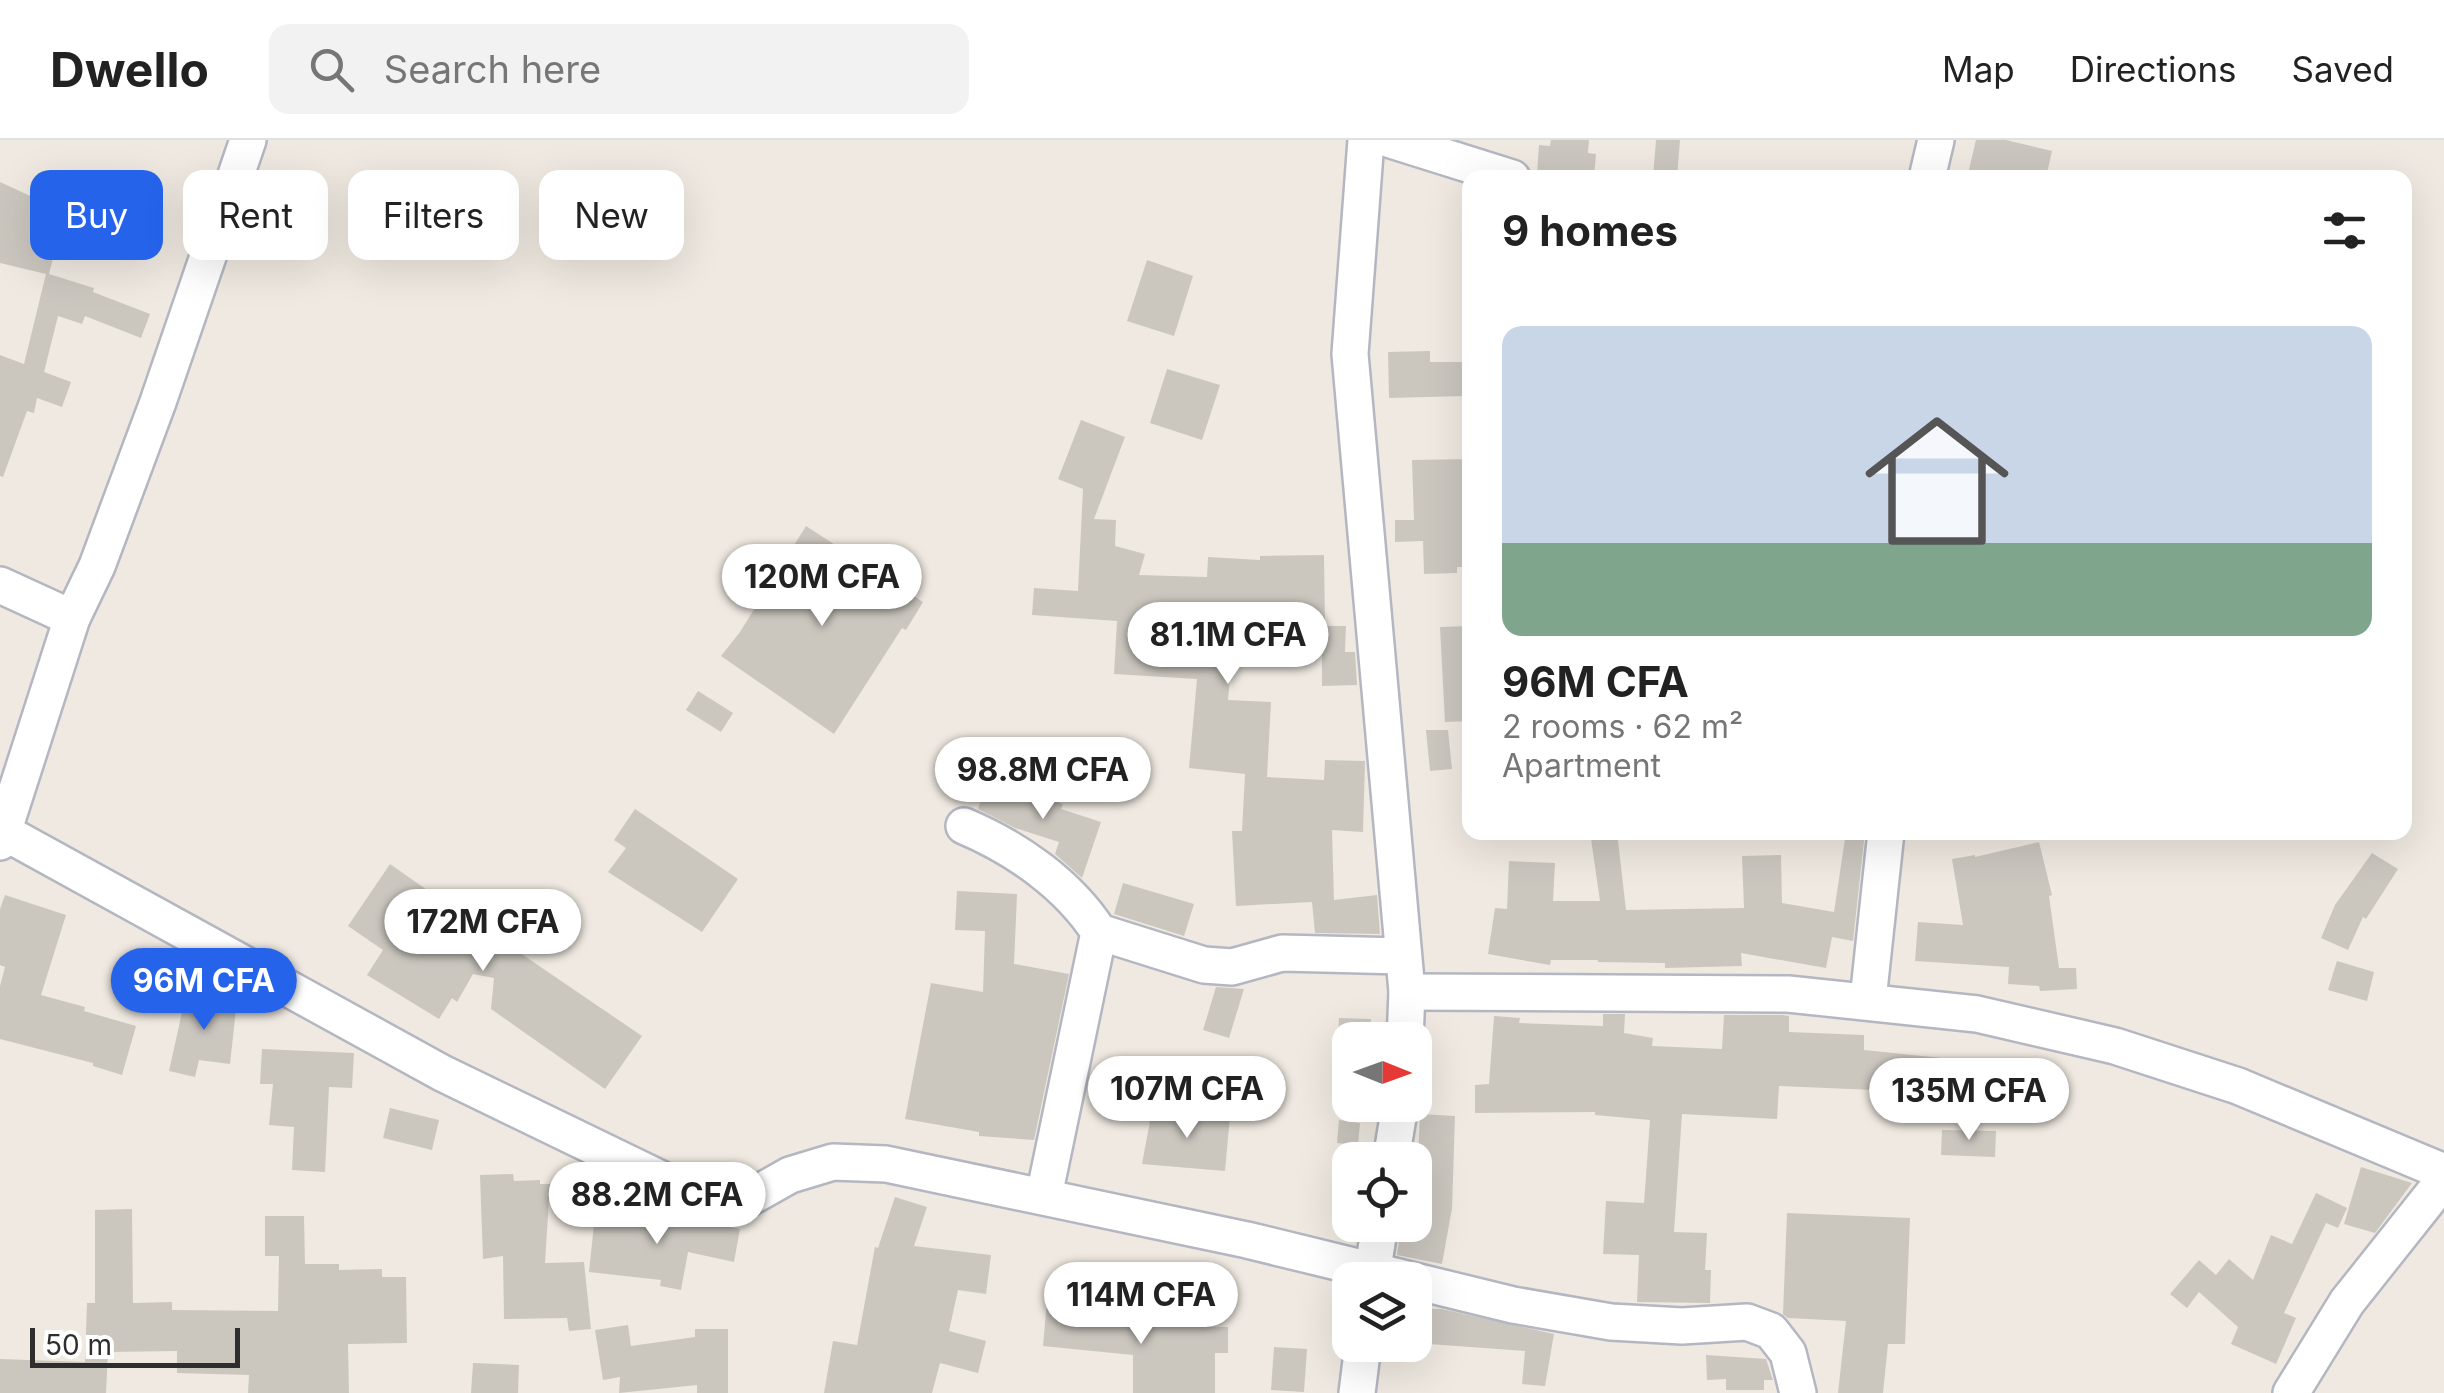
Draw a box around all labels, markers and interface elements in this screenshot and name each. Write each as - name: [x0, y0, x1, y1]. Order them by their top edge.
- search box: [269, 24, 969, 114]
- text: Dwello: [50, 40, 209, 99]
- icon: search: [304, 42, 359, 97]
- text: Search here: [384, 46, 601, 92]
- text: Map: [1942, 48, 2015, 90]
- text: Directions: [2070, 48, 2237, 90]
- text: Saved: [2292, 48, 2394, 90]
- chip: Buy: [30, 170, 163, 260]
- chip: Rent: [183, 170, 328, 260]
- chip: Filters: [348, 170, 519, 260]
- chip: New: [539, 170, 684, 260]
- icon: filters: [2317, 203, 2372, 258]
- text: 9 homes: [1502, 205, 1678, 256]
- icon: home: [1847, 391, 2027, 571]
- pin: 120M CFA: [719, 544, 925, 629]
- text: 120M CFA: [744, 557, 900, 596]
- pin: 81.1M CFA: [1114, 602, 1342, 687]
- text: 81.1M CFA: [1149, 615, 1307, 654]
- text: 96M CFA: [1502, 656, 1689, 707]
- text: 2 rooms · 62 m²: [1502, 707, 1743, 746]
- pin: 98.8M CFA: [929, 737, 1157, 822]
- text: Apartment: [1502, 746, 1661, 785]
- text: 98.8M CFA: [957, 750, 1129, 789]
- pin: 172M CFA: [380, 889, 586, 974]
- text: 172M CFA: [406, 902, 560, 941]
- pin: 96M CFA: [112, 948, 296, 1033]
- text: 96M CFA: [133, 961, 275, 1000]
- north arrow: [1332, 1022, 1432, 1122]
- map controls: [1332, 1022, 1432, 1362]
- pin: 107M CFA: [1084, 1056, 1290, 1141]
- pin: 135M CFA: [1866, 1058, 2072, 1143]
- text: 107M CFA: [1110, 1069, 1264, 1108]
- text: 135M CFA: [1891, 1071, 2047, 1110]
- button: locate: [1332, 1142, 1432, 1242]
- pin: 88.2M CFA: [543, 1162, 771, 1247]
- text: 88.2M CFA: [571, 1175, 743, 1214]
- pin: 114M CFA: [1038, 1262, 1244, 1347]
- button: layers: [1332, 1262, 1432, 1362]
- text: 114M CFA: [1066, 1275, 1216, 1314]
- scale bar: [30, 1323, 240, 1368]
- text: 50 m: [45, 1328, 112, 1362]

